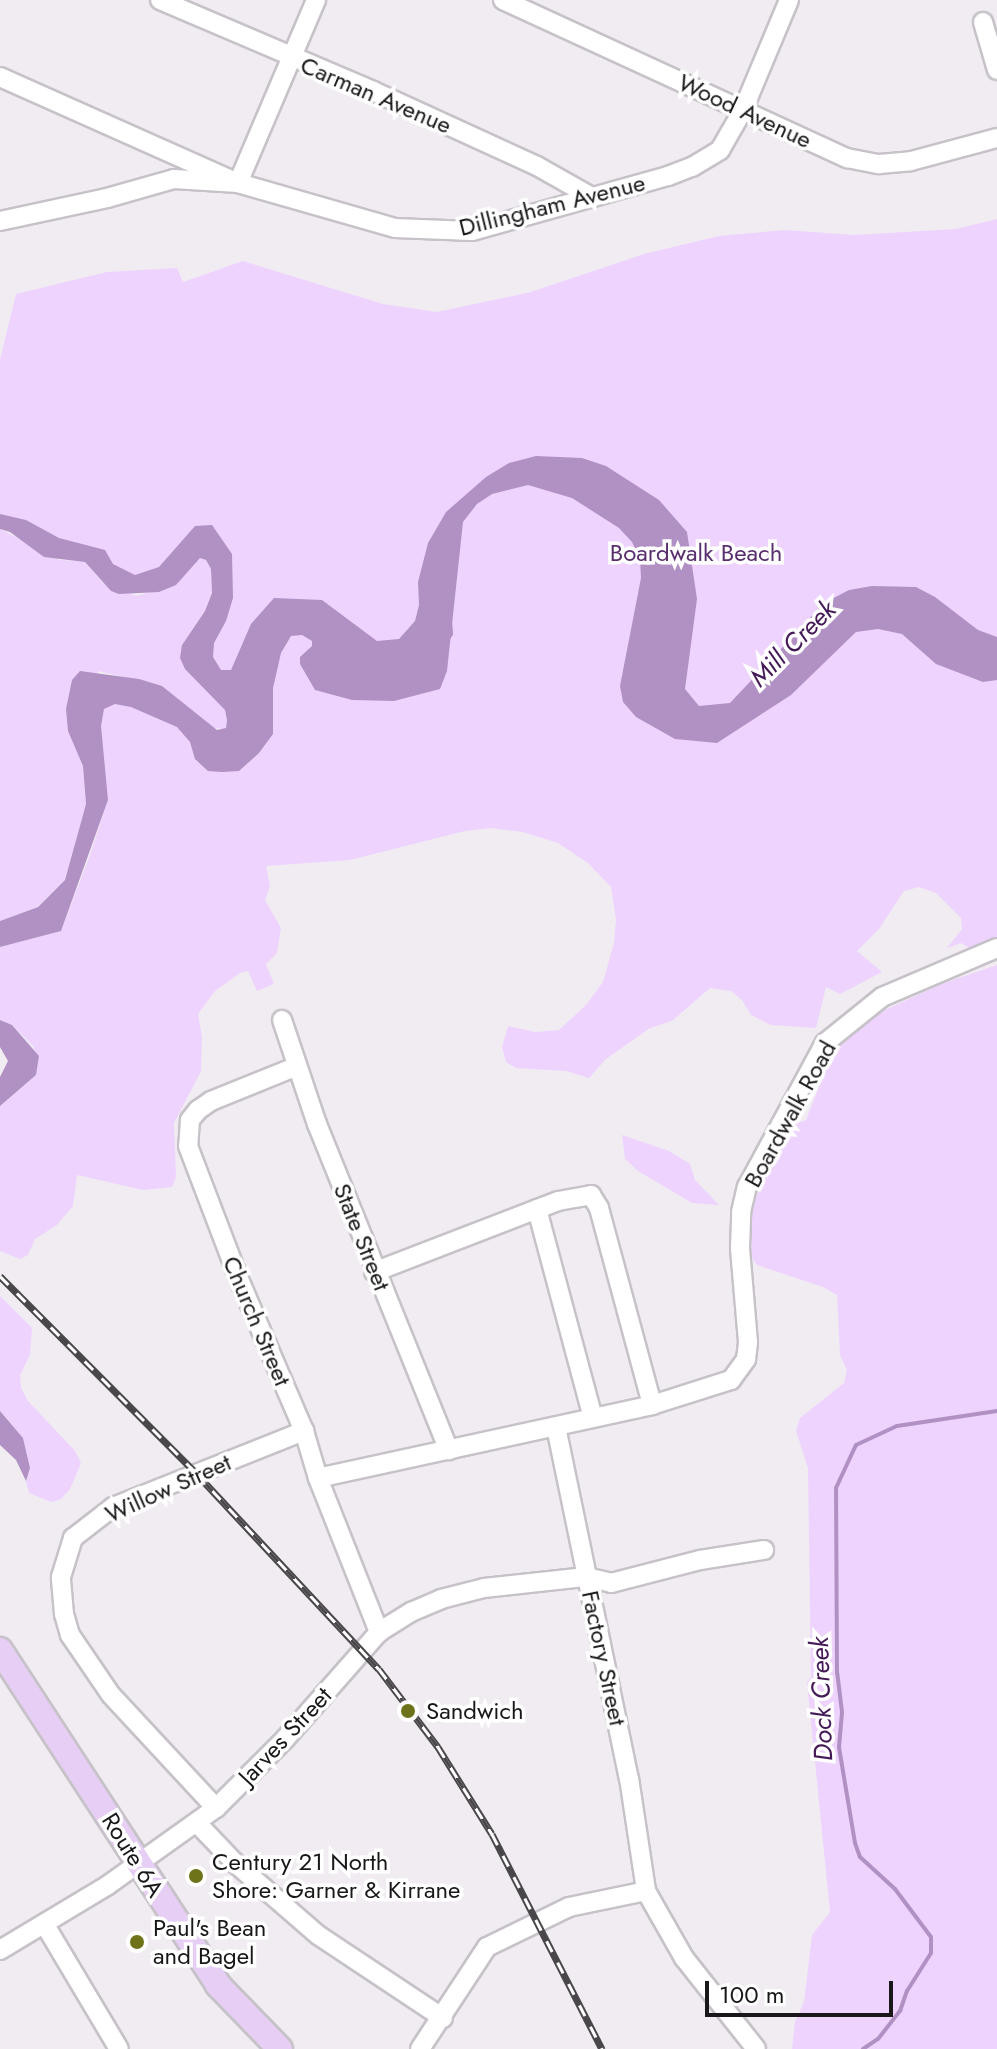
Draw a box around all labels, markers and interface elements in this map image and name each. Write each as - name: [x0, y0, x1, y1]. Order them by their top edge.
- street label: Carman Avenue: [296, 50, 456, 140]
- street label: Wood Avenue: [674, 68, 816, 154]
- street label: Dillingham Avenue: [456, 168, 648, 242]
- park label: Boardwalk Beach: [610, 539, 782, 567]
- water label: Mill Creek: [743, 594, 843, 694]
- street label: Boardwalk Road: [738, 1036, 842, 1192]
- street label: State Street: [327, 1179, 397, 1295]
- street label: Church Street: [217, 1252, 297, 1390]
- street label: Willow Street: [101, 1447, 235, 1529]
- street label: Factory Street: [576, 1588, 632, 1728]
- water label: Dock Creek: [804, 1636, 840, 1762]
- street label: Jarves Street: [233, 1681, 337, 1791]
- place label: Sandwich: [426, 1697, 524, 1725]
- marker: Sandwich: [397, 1700, 419, 1722]
- street label: Route 6A: [96, 1807, 170, 1903]
- place label: Century 21 North Shore: Garner & Kirrane: [212, 1848, 460, 1904]
- marker: Century 21 North Shore: Garner & Kirrane: [187, 1867, 205, 1885]
- place label: Paul's Bean and Bagel: [153, 1914, 266, 1970]
- marker: Paul's Bean and Bagel: [128, 1933, 146, 1951]
- scale bar: [709, 1965, 897, 2015]
- text: 100 m: [719, 1977, 785, 2012]

